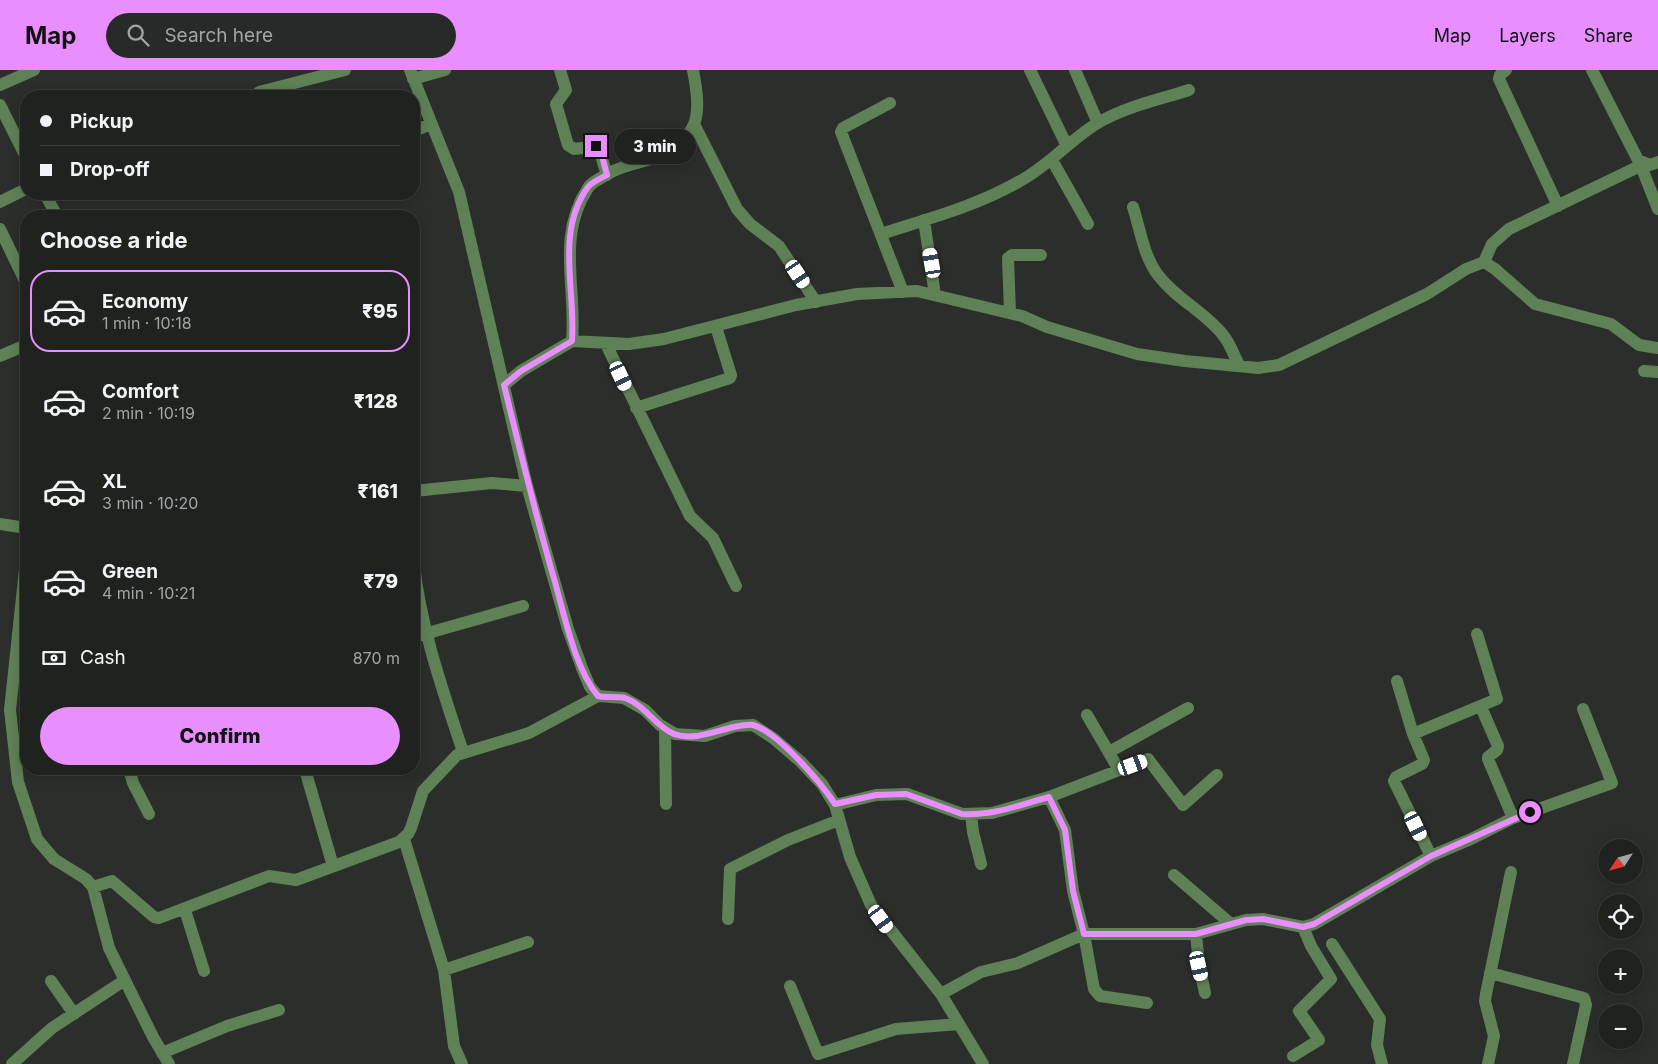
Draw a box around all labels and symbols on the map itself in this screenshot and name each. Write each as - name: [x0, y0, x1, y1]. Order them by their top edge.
- callout: 3 min: [614, 128, 696, 164]
- route end: [585, 135, 607, 157]
- car: [922, 247, 941, 279]
- car: [783, 257, 812, 291]
- car: [607, 359, 634, 393]
- car: [1116, 753, 1149, 777]
- route start: [1519, 801, 1541, 823]
- car: [1402, 809, 1429, 843]
- north arrow: [1598, 839, 1642, 884]
- car: [866, 902, 895, 936]
- car: [1188, 950, 1209, 982]

